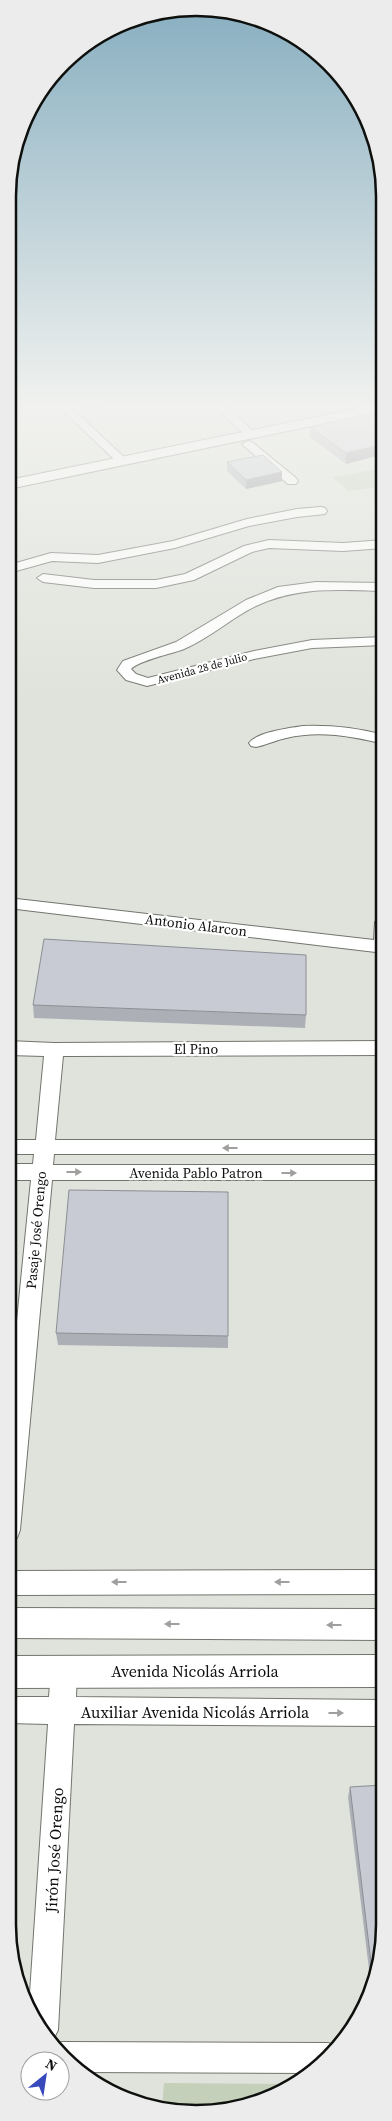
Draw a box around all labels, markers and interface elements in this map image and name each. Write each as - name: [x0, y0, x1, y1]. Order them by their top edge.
- street label: Avenida 28 de Julio: [155, 649, 249, 688]
- street label: Antonio Alarcon: [144, 909, 249, 941]
- street label: El Pino: [174, 1039, 219, 1059]
- one-way arrow: [221, 1144, 237, 1152]
- street label: Avenida Pablo Patron: [129, 1163, 263, 1183]
- one-way arrow: [67, 1168, 83, 1176]
- one-way arrow: [282, 1169, 298, 1177]
- street label: Pasaje José Orengo: [21, 1170, 51, 1290]
- one-way arrow: [111, 1578, 127, 1586]
- one-way arrow: [274, 1578, 290, 1586]
- one-way arrow: [164, 1620, 180, 1628]
- one-way arrow: [326, 1621, 342, 1629]
- street label: Avenida Nicolás Arriola: [111, 1660, 280, 1682]
- street label: Auxiliar Avenida Nicolás Arriola: [81, 1701, 310, 1723]
- one-way arrow: [329, 1709, 345, 1717]
- street label: Jirón José Orengo: [40, 1787, 68, 1914]
- north arrow: [20, 2051, 70, 2101]
- text: N: [42, 2054, 61, 2076]

